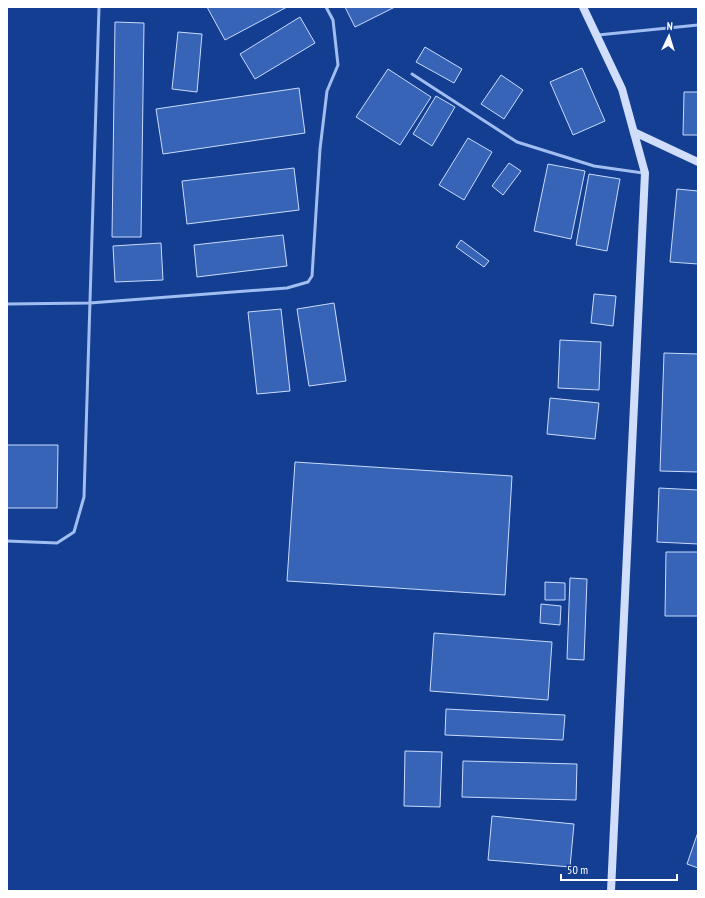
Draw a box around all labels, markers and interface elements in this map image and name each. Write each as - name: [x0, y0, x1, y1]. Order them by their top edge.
- north arrow: [649, 16, 689, 56]
- text: N: [666, 19, 673, 33]
- scale bar: [561, 856, 677, 882]
- text: 50 m: [567, 862, 588, 877]

